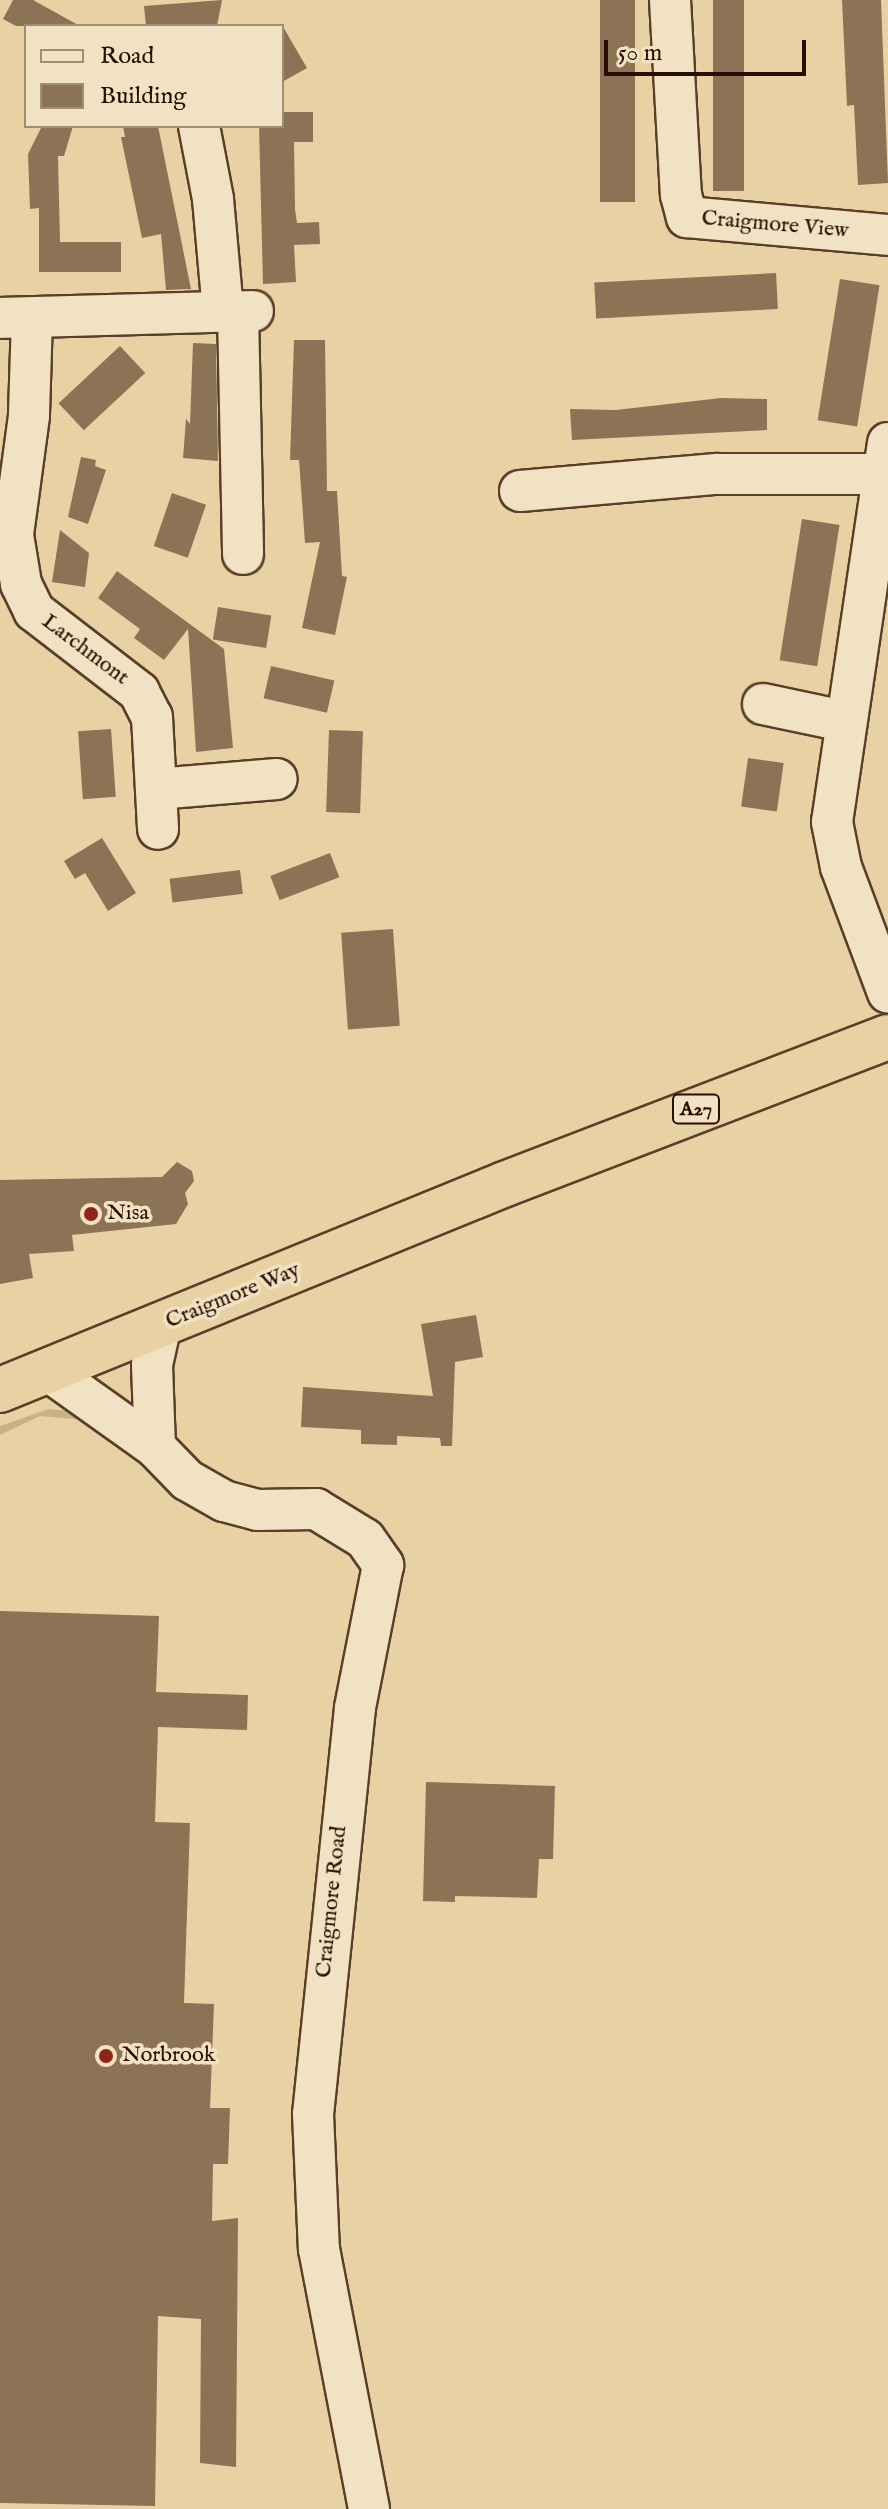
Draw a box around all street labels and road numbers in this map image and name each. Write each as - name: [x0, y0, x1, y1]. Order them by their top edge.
- street label: Craigmore View: [700, 205, 850, 245]
- street label: Larchmont: [36, 609, 134, 691]
- road number: A27: [670, 1093, 722, 1125]
- street label: Craigmore Way: [162, 1257, 304, 1335]
- street label: Craigmore Road: [311, 1825, 353, 1979]

